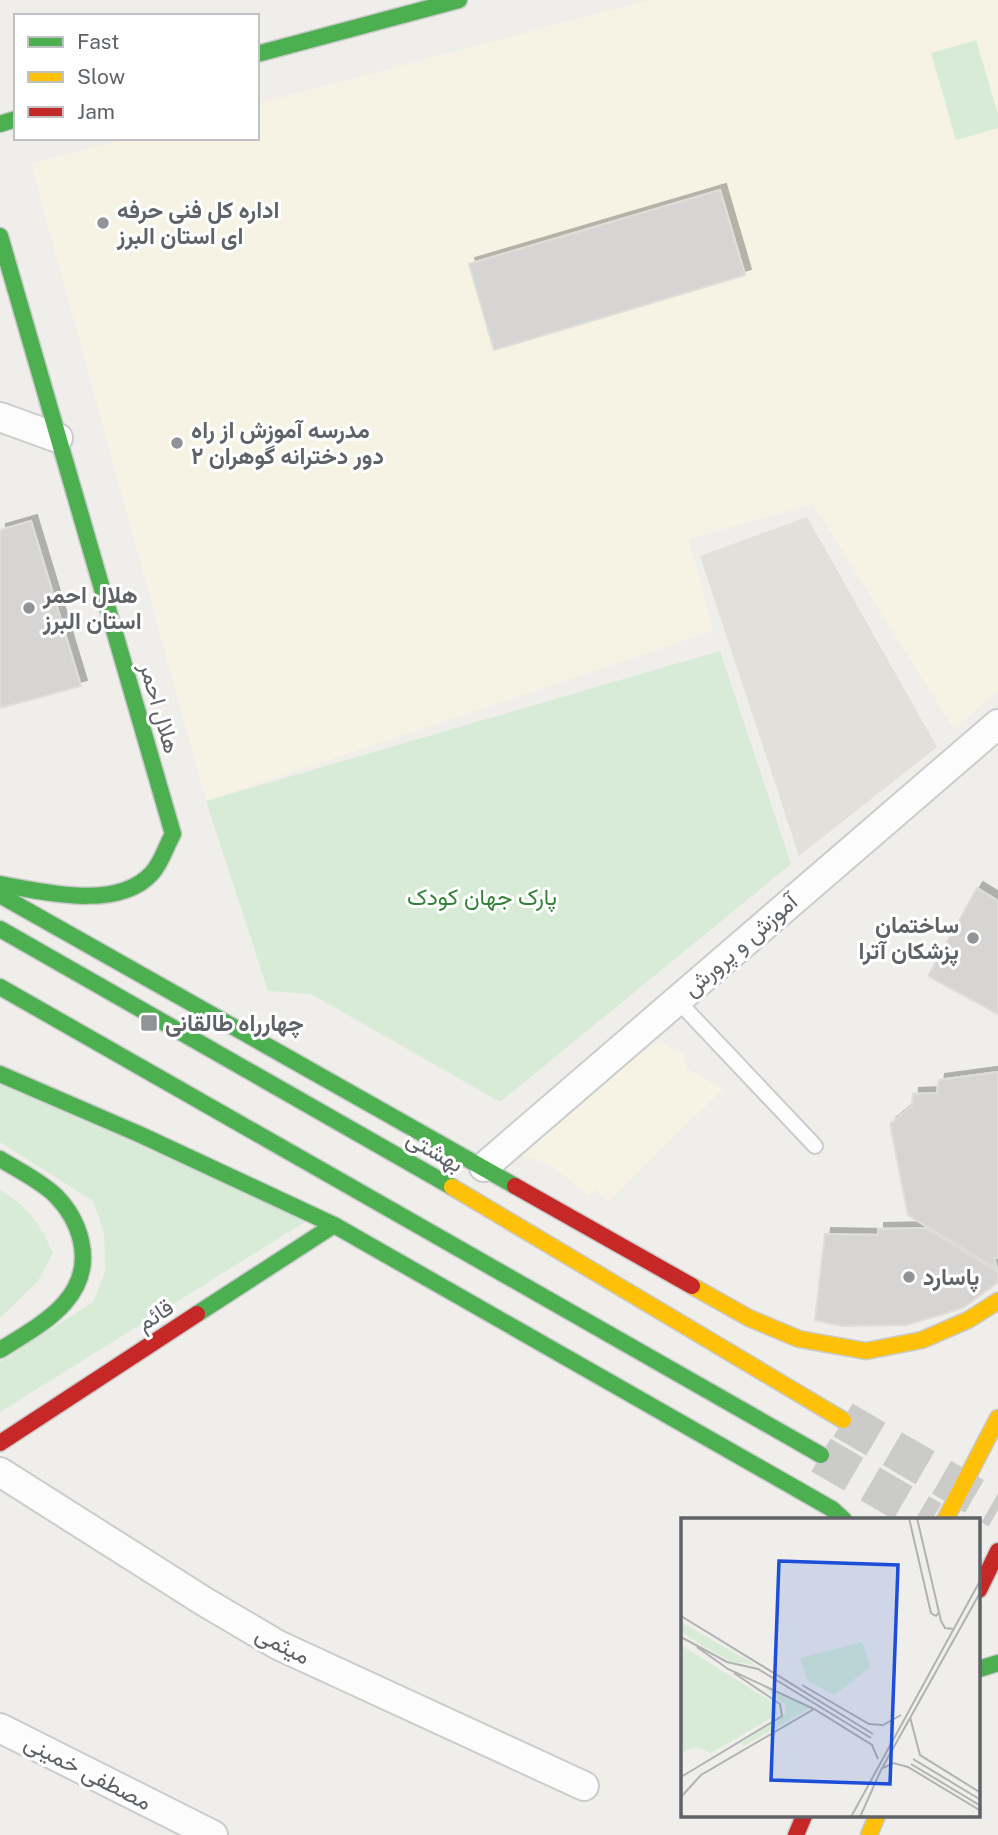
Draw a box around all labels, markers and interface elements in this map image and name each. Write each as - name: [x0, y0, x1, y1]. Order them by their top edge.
- legend: [14, 14, 259, 140]
- text: Fast: [77, 29, 119, 54]
- text: Slow: [77, 64, 125, 89]
- text: Jam: [77, 99, 115, 124]
- place label: اداره کل فنی حرفه ای استان البرز: [116, 196, 280, 251]
- marker: اداره کل فنی حرفه ای استان البرز: [95, 215, 111, 231]
- place label: مدرسه آموزش از راه دور دخترانه گوهران ۲: [191, 416, 384, 471]
- marker: مدرسه آموزش از راه دور دخترانه گوهران ۲: [169, 435, 185, 451]
- place label: هلال احمر استان البرز: [42, 581, 142, 636]
- marker: هلال احمر استان البرز: [21, 600, 37, 616]
- street label: هلال احمر: [132, 659, 186, 757]
- park label: پارک جهان کودک: [407, 883, 557, 913]
- street label: آموزش و پرورش: [677, 887, 806, 1004]
- place label: ساختمان پزشکان آترا: [858, 911, 959, 967]
- marker: ساختمان پزشکان آترا: [965, 930, 981, 946]
- place label: چهارراه طالقانی: [165, 1009, 304, 1039]
- marker: چهارراه طالقانی: [139, 1013, 159, 1033]
- street label: بهشتى: [401, 1124, 468, 1179]
- place label: پاسارد: [923, 1263, 979, 1293]
- marker: پاسارد: [901, 1269, 917, 1285]
- street label: قائم: [131, 1293, 179, 1338]
- inset map: [681, 1518, 981, 1818]
- street label: میثمی: [251, 1620, 315, 1670]
- street label: مصطفی خمینی: [20, 1728, 156, 1816]

